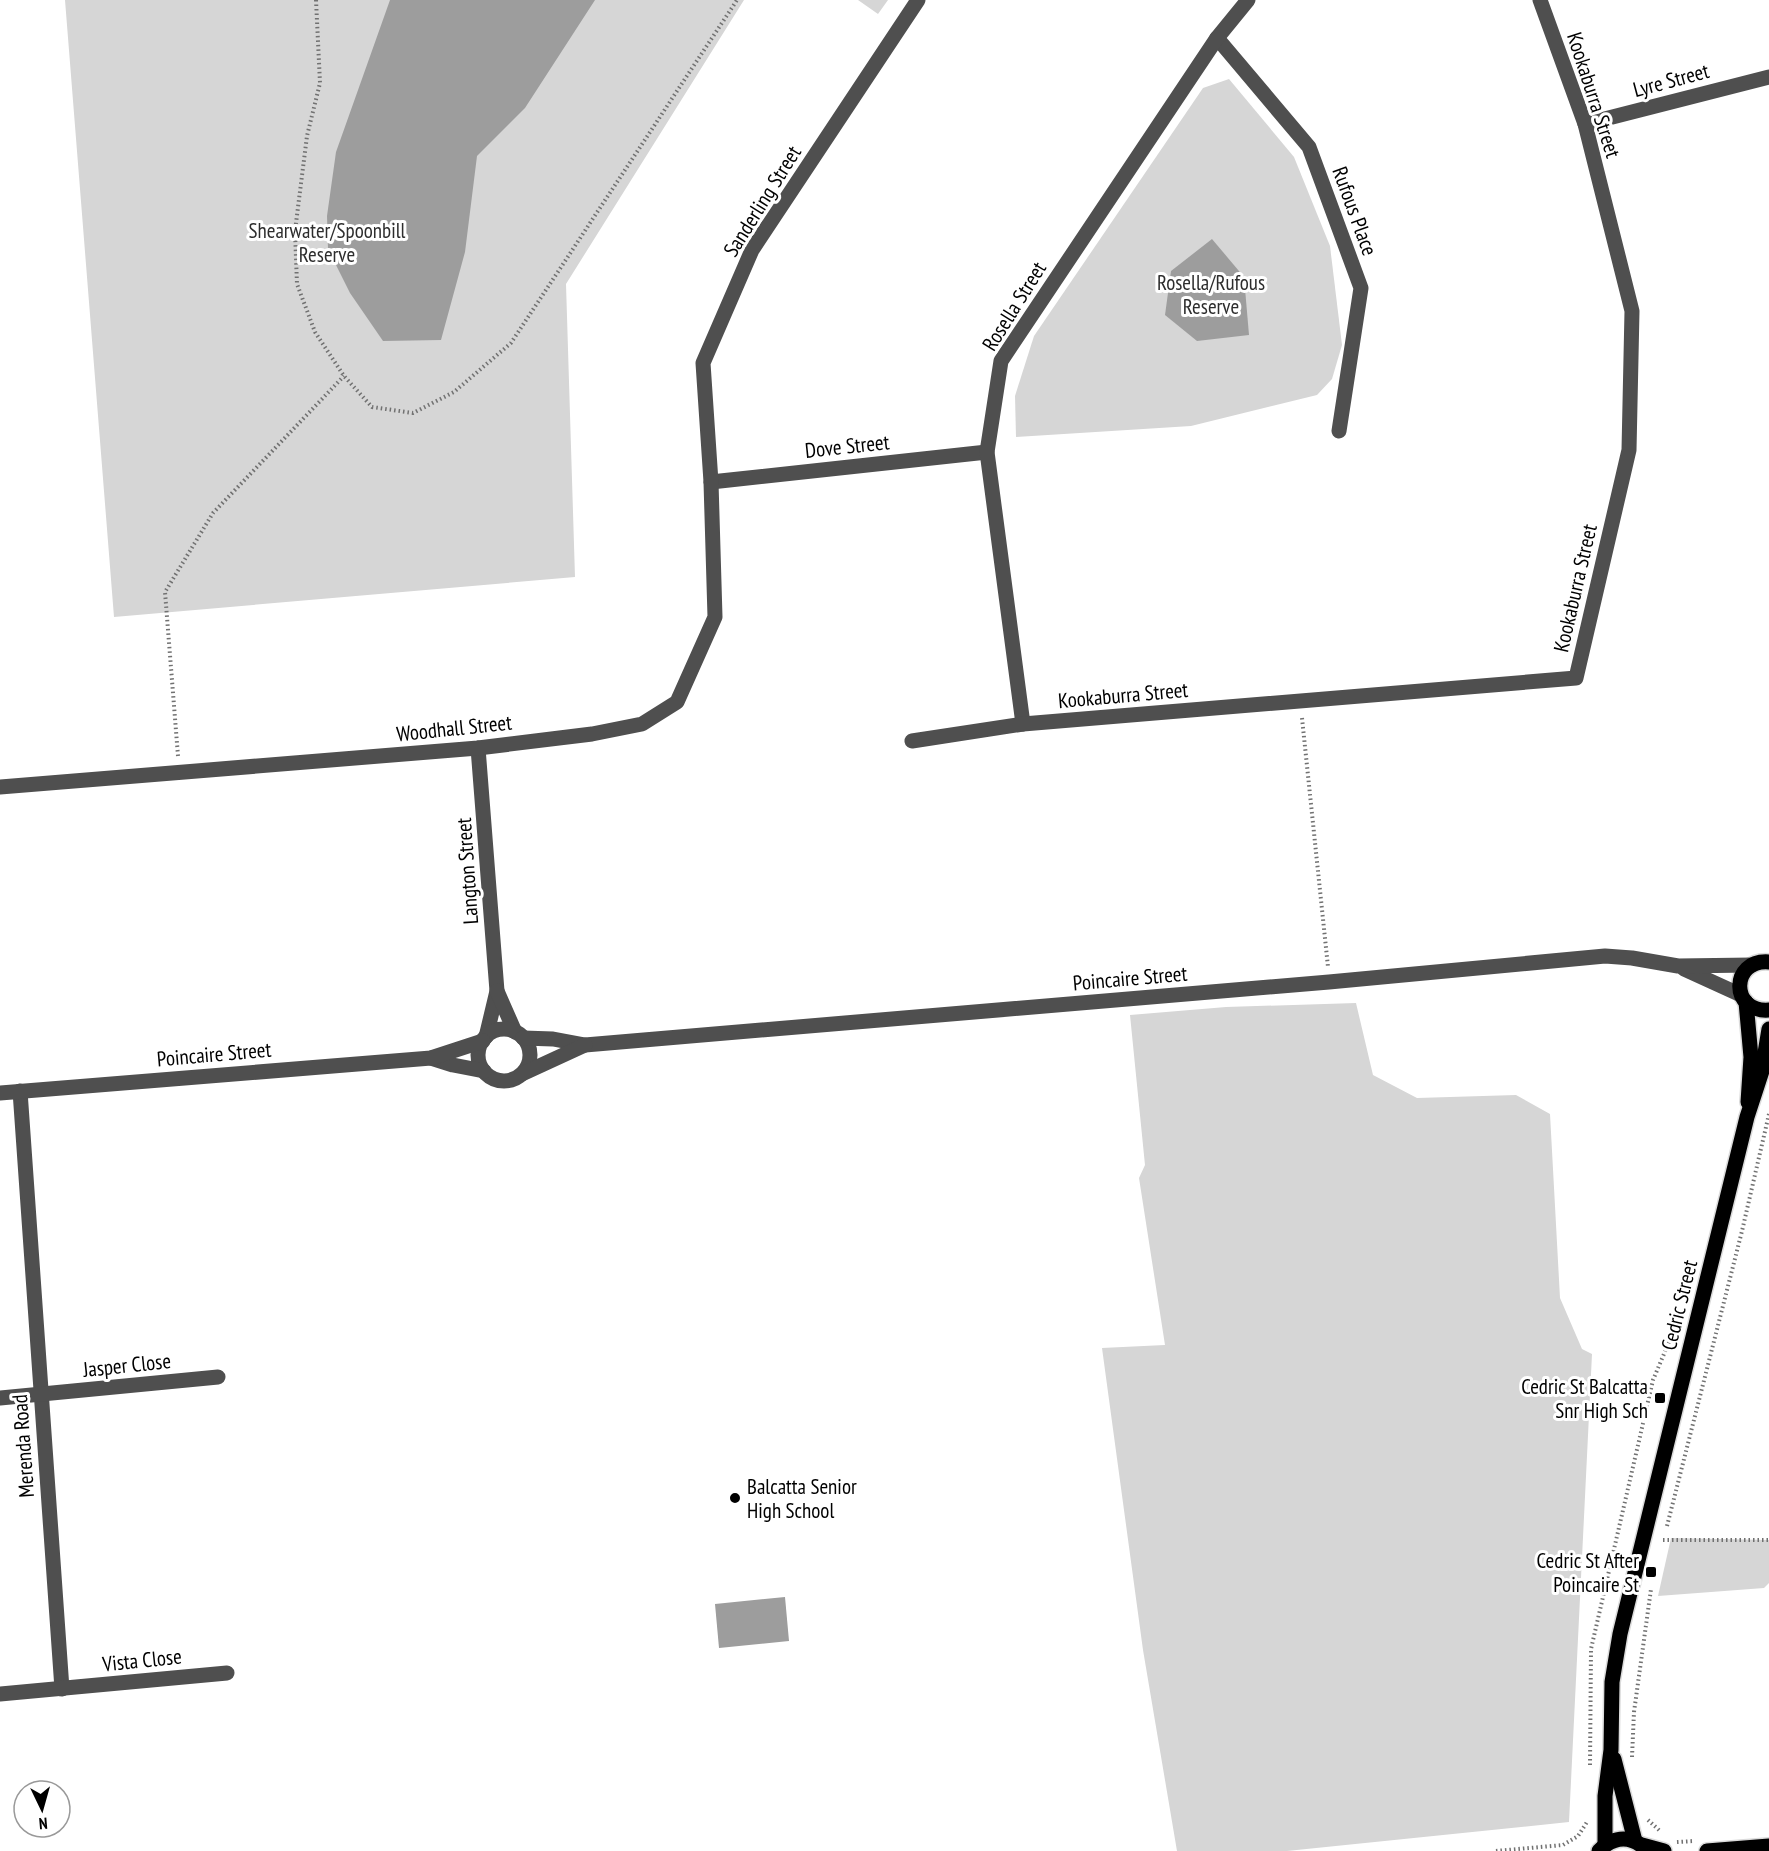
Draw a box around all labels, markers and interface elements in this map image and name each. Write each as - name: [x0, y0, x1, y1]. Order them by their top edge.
- street label: Kookaburra Street: [1561, 29, 1627, 161]
- street label: Lyre Street: [1630, 57, 1712, 103]
- street label: Sanderling Street: [717, 140, 807, 261]
- street label: Rufous Place: [1326, 163, 1384, 259]
- park label: Shearwater/Spoonbill Reserve: [248, 217, 406, 268]
- street label: Rosella Street: [976, 256, 1052, 356]
- park label: Rosella/Rufous Reserve: [1157, 269, 1265, 320]
- street label: Dove Street: [804, 428, 891, 464]
- street label: Kookaburra Street: [1547, 521, 1603, 655]
- street label: Kookaburra Street: [1057, 676, 1189, 714]
- street label: Woodhall Street: [395, 708, 513, 747]
- street label: Langton Street: [450, 817, 484, 925]
- street label: Poincaire Street: [1072, 960, 1188, 996]
- street label: Poincaire Street: [156, 1036, 272, 1072]
- street label: Cedric Street: [1655, 1257, 1703, 1353]
- street label: Jasper Close: [81, 1347, 172, 1383]
- place label: Cedric St Balcatta Snr High Sch: [1521, 1373, 1648, 1424]
- marker: Cedric St Balcatta Snr High Sch: [1653, 1391, 1667, 1405]
- street label: Merenda Road: [6, 1393, 40, 1499]
- place label: Balcatta Senior High School: [747, 1473, 857, 1524]
- marker: Balcatta Senior High School: [728, 1491, 742, 1505]
- place label: Cedric St After Poincaire St: [1537, 1547, 1639, 1598]
- marker: Cedric St After Poincaire St: [1644, 1565, 1658, 1579]
- street label: Vista Close: [100, 1642, 183, 1678]
- north arrow: [12, 1779, 72, 1839]
- text: N: [38, 1814, 48, 1834]

